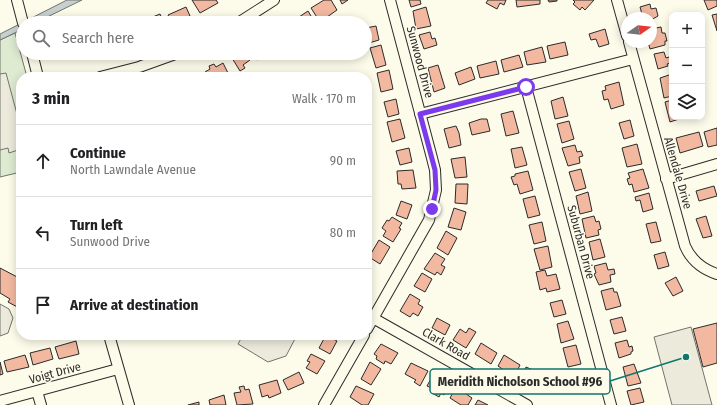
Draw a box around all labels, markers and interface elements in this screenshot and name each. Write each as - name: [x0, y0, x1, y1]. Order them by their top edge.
- north arrow: [621, 12, 657, 48]
- map controls: [669, 12, 705, 120]
- button: +: [669, 12, 705, 48]
- search box: [16, 16, 372, 60]
- street label: Sunwood Drive: [404, 25, 436, 99]
- icon: search: [30, 27, 52, 49]
- text: Search here: [62, 29, 134, 47]
- button: −: [669, 48, 705, 84]
- route start: [517, 78, 535, 96]
- button: layers: [669, 84, 705, 120]
- text: 3 min: [32, 88, 70, 109]
- text: Walk · 170 m: [292, 91, 356, 106]
- street label: Allendale Drive: [661, 135, 695, 211]
- text: Continue: [70, 144, 126, 162]
- icon: ahead: [32, 150, 54, 172]
- text: 90 m: [330, 153, 356, 168]
- text: North Lawndale Avenue: [70, 162, 196, 177]
- route end: [423, 200, 441, 218]
- street label: Suburban Drive: [564, 204, 598, 280]
- text: Turn left: [70, 216, 123, 234]
- icon: left: [32, 222, 54, 244]
- text: 80 m: [330, 225, 356, 240]
- text: Sunwood Drive: [70, 234, 150, 249]
- icon: arrive: [32, 294, 54, 316]
- text: Arrive at destination: [70, 296, 198, 314]
- street label: Clark Road: [420, 325, 472, 363]
- street label: Voigt Drive: [28, 359, 82, 387]
- callout: Meridith Nicholson School #96: [430, 369, 610, 394]
- text: Meridith Nicholson School #96: [438, 374, 602, 389]

